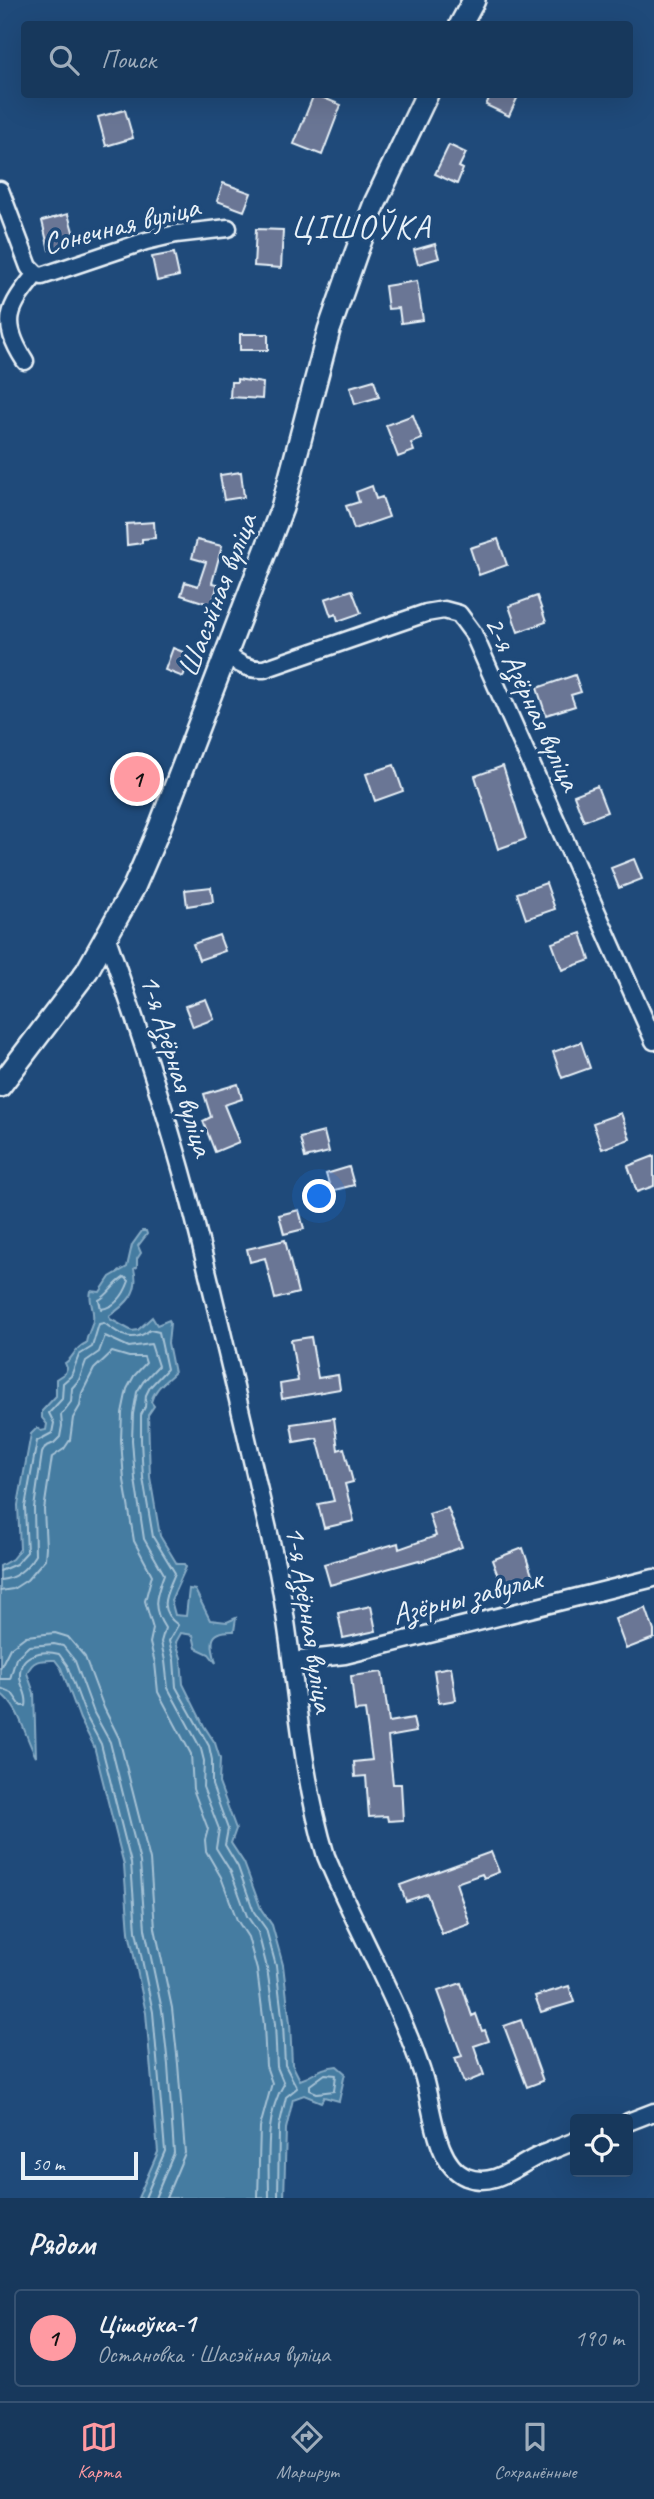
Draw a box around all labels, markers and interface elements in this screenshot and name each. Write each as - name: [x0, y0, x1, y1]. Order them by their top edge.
- search box: [21, 21, 633, 98]
- icon: search: [45, 41, 83, 79]
- text: Поиск: [101, 43, 156, 76]
- street label: Сонечная вуліца: [39, 187, 205, 263]
- district label: ЦІШОЎКА: [291, 206, 431, 248]
- street label: Шасэйная вуліца: [169, 506, 266, 682]
- street label: 2-я Азёрная вуліца: [476, 609, 591, 798]
- pin: 1: [114, 753, 160, 805]
- street label: 1-я Азёрная вуліца: [131, 969, 223, 1163]
- your location: [302, 1179, 336, 1213]
- street label: 1-я Азёрная вуліца: [276, 1523, 344, 1717]
- street label: Азёрны завулак: [388, 1558, 549, 1633]
- map controls: [570, 2114, 633, 2177]
- button: locate: [570, 2114, 633, 2177]
- scale bar: [21, 2149, 138, 2181]
- text: 50 m: [32, 2152, 64, 2176]
- text: Рядом: [28, 2225, 95, 2263]
- text: Цішоўка-1: [97, 2307, 196, 2340]
- text: 1: [48, 2324, 58, 2353]
- text: 190 m: [575, 2324, 624, 2353]
- text: Остановка · Шасэйная вуліца: [97, 2340, 330, 2369]
- tab: Карта: [78, 2418, 121, 2484]
- tab: Маршрут: [276, 2418, 339, 2484]
- tab: Сохранённые: [494, 2418, 576, 2484]

